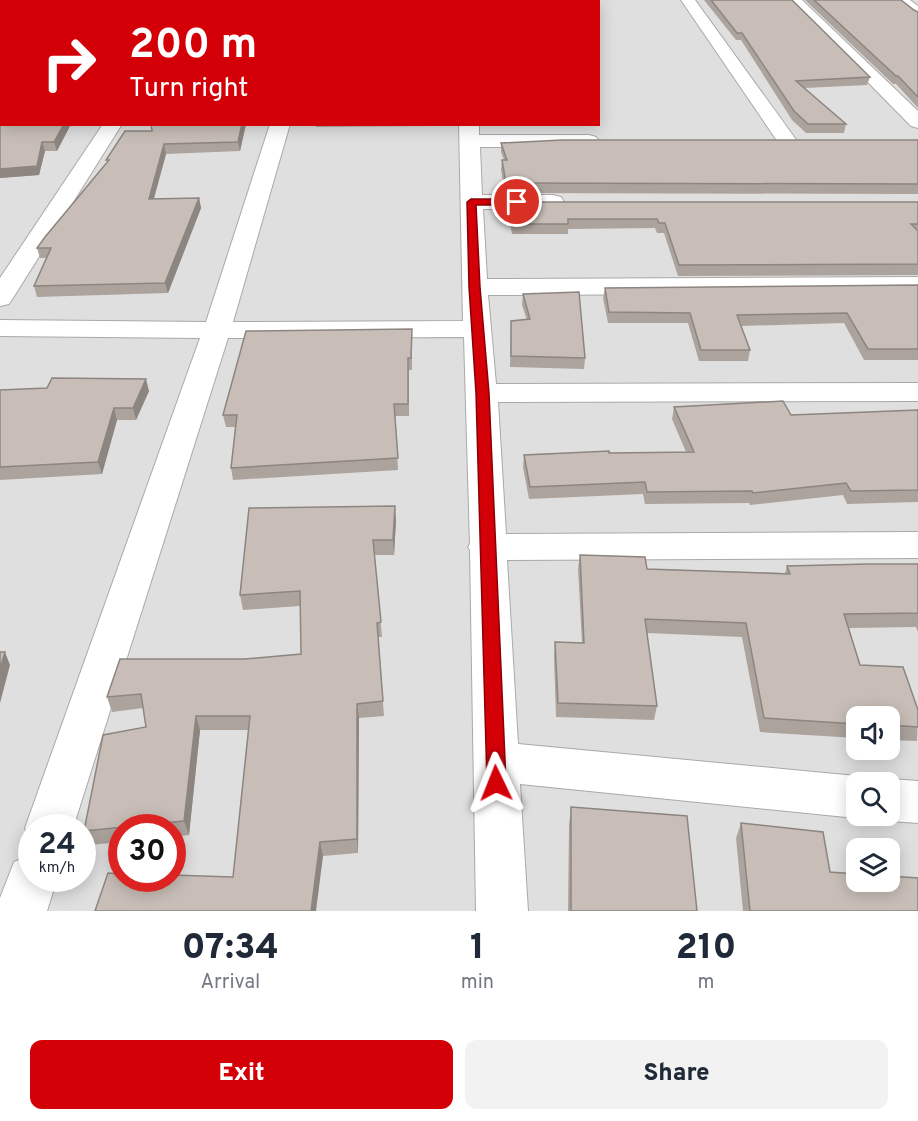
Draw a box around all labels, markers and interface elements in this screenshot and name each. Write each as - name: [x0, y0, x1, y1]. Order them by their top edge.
- text: 200 m: [129, 20, 257, 73]
- icon: right: [30, 24, 108, 102]
- text: Turn right: [129, 72, 248, 106]
- pin: [491, 176, 542, 227]
- icon: arrive: [500, 185, 533, 218]
- map controls: [846, 706, 900, 892]
- button: sound: [846, 706, 900, 760]
- position arrow: [464, 751, 528, 815]
- button: search: [846, 772, 900, 826]
- speed limit sign: 30: [108, 814, 186, 892]
- text: 24: [38, 827, 76, 864]
- button: layers: [846, 838, 900, 892]
- text: km/h: [39, 859, 75, 878]
- text: 07:34: [182, 926, 279, 972]
- text: 1: [470, 926, 485, 972]
- text: 210: [676, 926, 736, 972]
- text: Arrival: [201, 970, 260, 996]
- text: min: [461, 970, 494, 996]
- text: m: [697, 970, 714, 996]
- button: Exit: [30, 1040, 453, 1109]
- button: Share: [465, 1040, 888, 1109]

